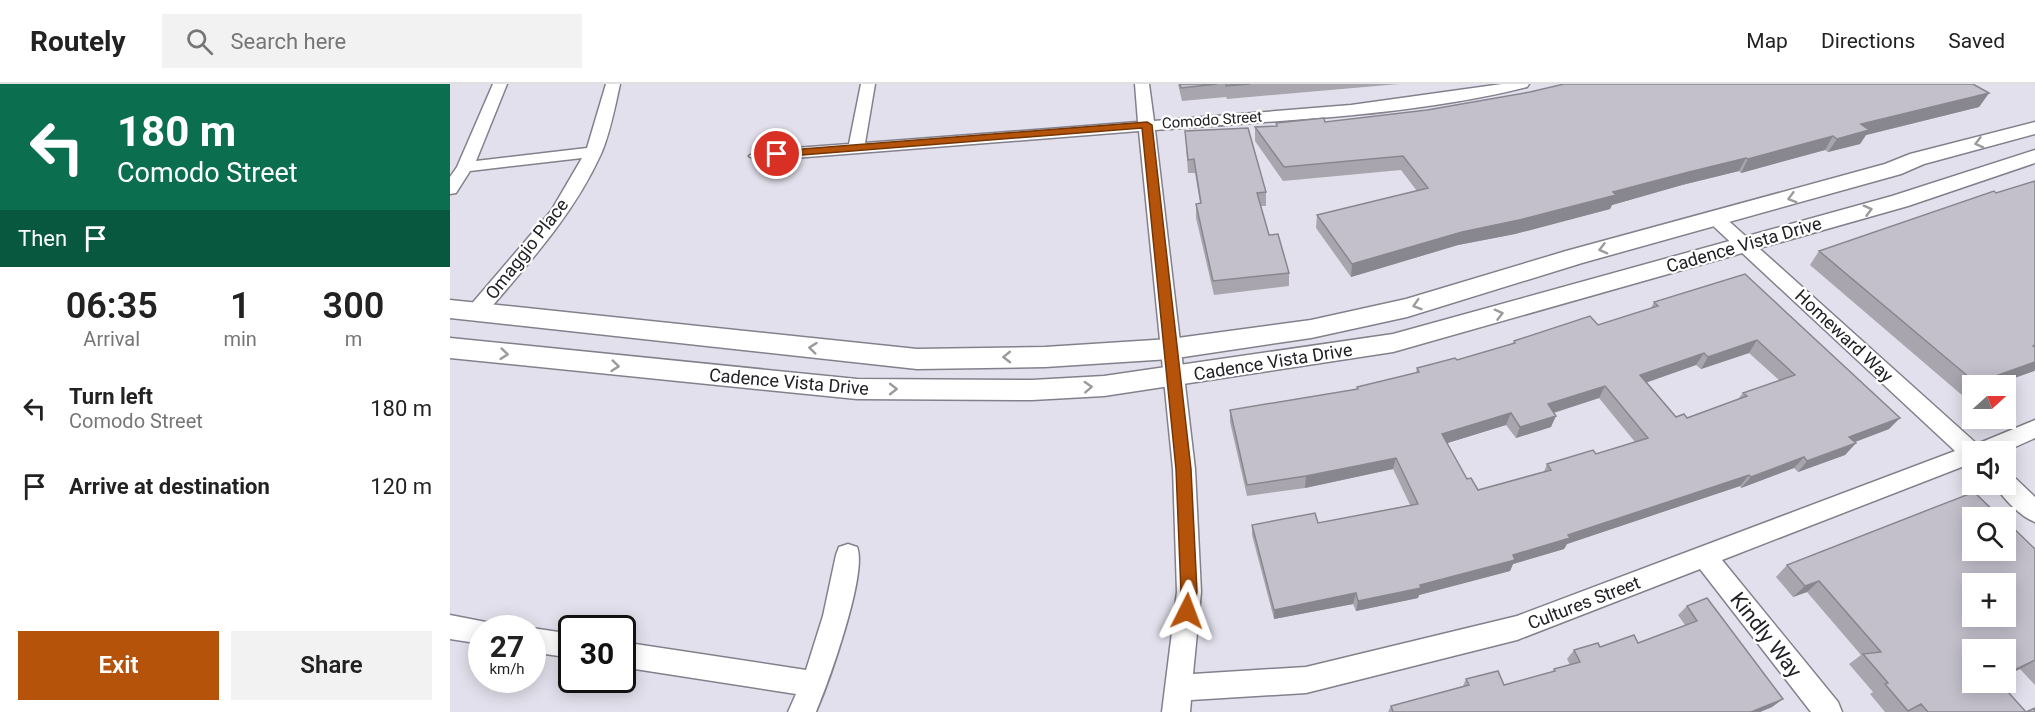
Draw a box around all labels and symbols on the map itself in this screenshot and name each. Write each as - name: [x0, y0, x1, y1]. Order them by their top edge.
- street label: Comodo Street: [1161, 108, 1263, 132]
- pin: [751, 128, 802, 179]
- one-way arrow: [1974, 136, 1984, 148]
- one-way arrow: [1787, 191, 1797, 203]
- street label: Omaggio Place: [481, 194, 572, 303]
- one-way arrow: [1863, 204, 1873, 217]
- street label: Cadence Vista Drive: [1664, 212, 1824, 277]
- one-way arrow: [1599, 241, 1609, 254]
- street label: Homeward Way: [1791, 285, 1898, 387]
- one-way arrow: [1412, 298, 1423, 310]
- one-way arrow: [1493, 309, 1503, 321]
- street label: Cadence Vista Drive: [1192, 339, 1354, 384]
- one-way arrow: [808, 342, 817, 355]
- one-way arrow: [499, 347, 508, 359]
- one-way arrow: [1003, 351, 1012, 364]
- one-way arrow: [611, 359, 620, 372]
- street label: Cadence Vista Drive: [708, 364, 870, 399]
- north arrow: [1962, 375, 2016, 429]
- one-way arrow: [1084, 380, 1093, 393]
- one-way arrow: [889, 383, 898, 396]
- street label: Cultures Street: [1525, 571, 1643, 634]
- position arrow: [1155, 579, 1219, 643]
- street label: Kindly Way: [1725, 588, 1807, 682]
- speed limit sign: 30: [558, 615, 636, 693]

